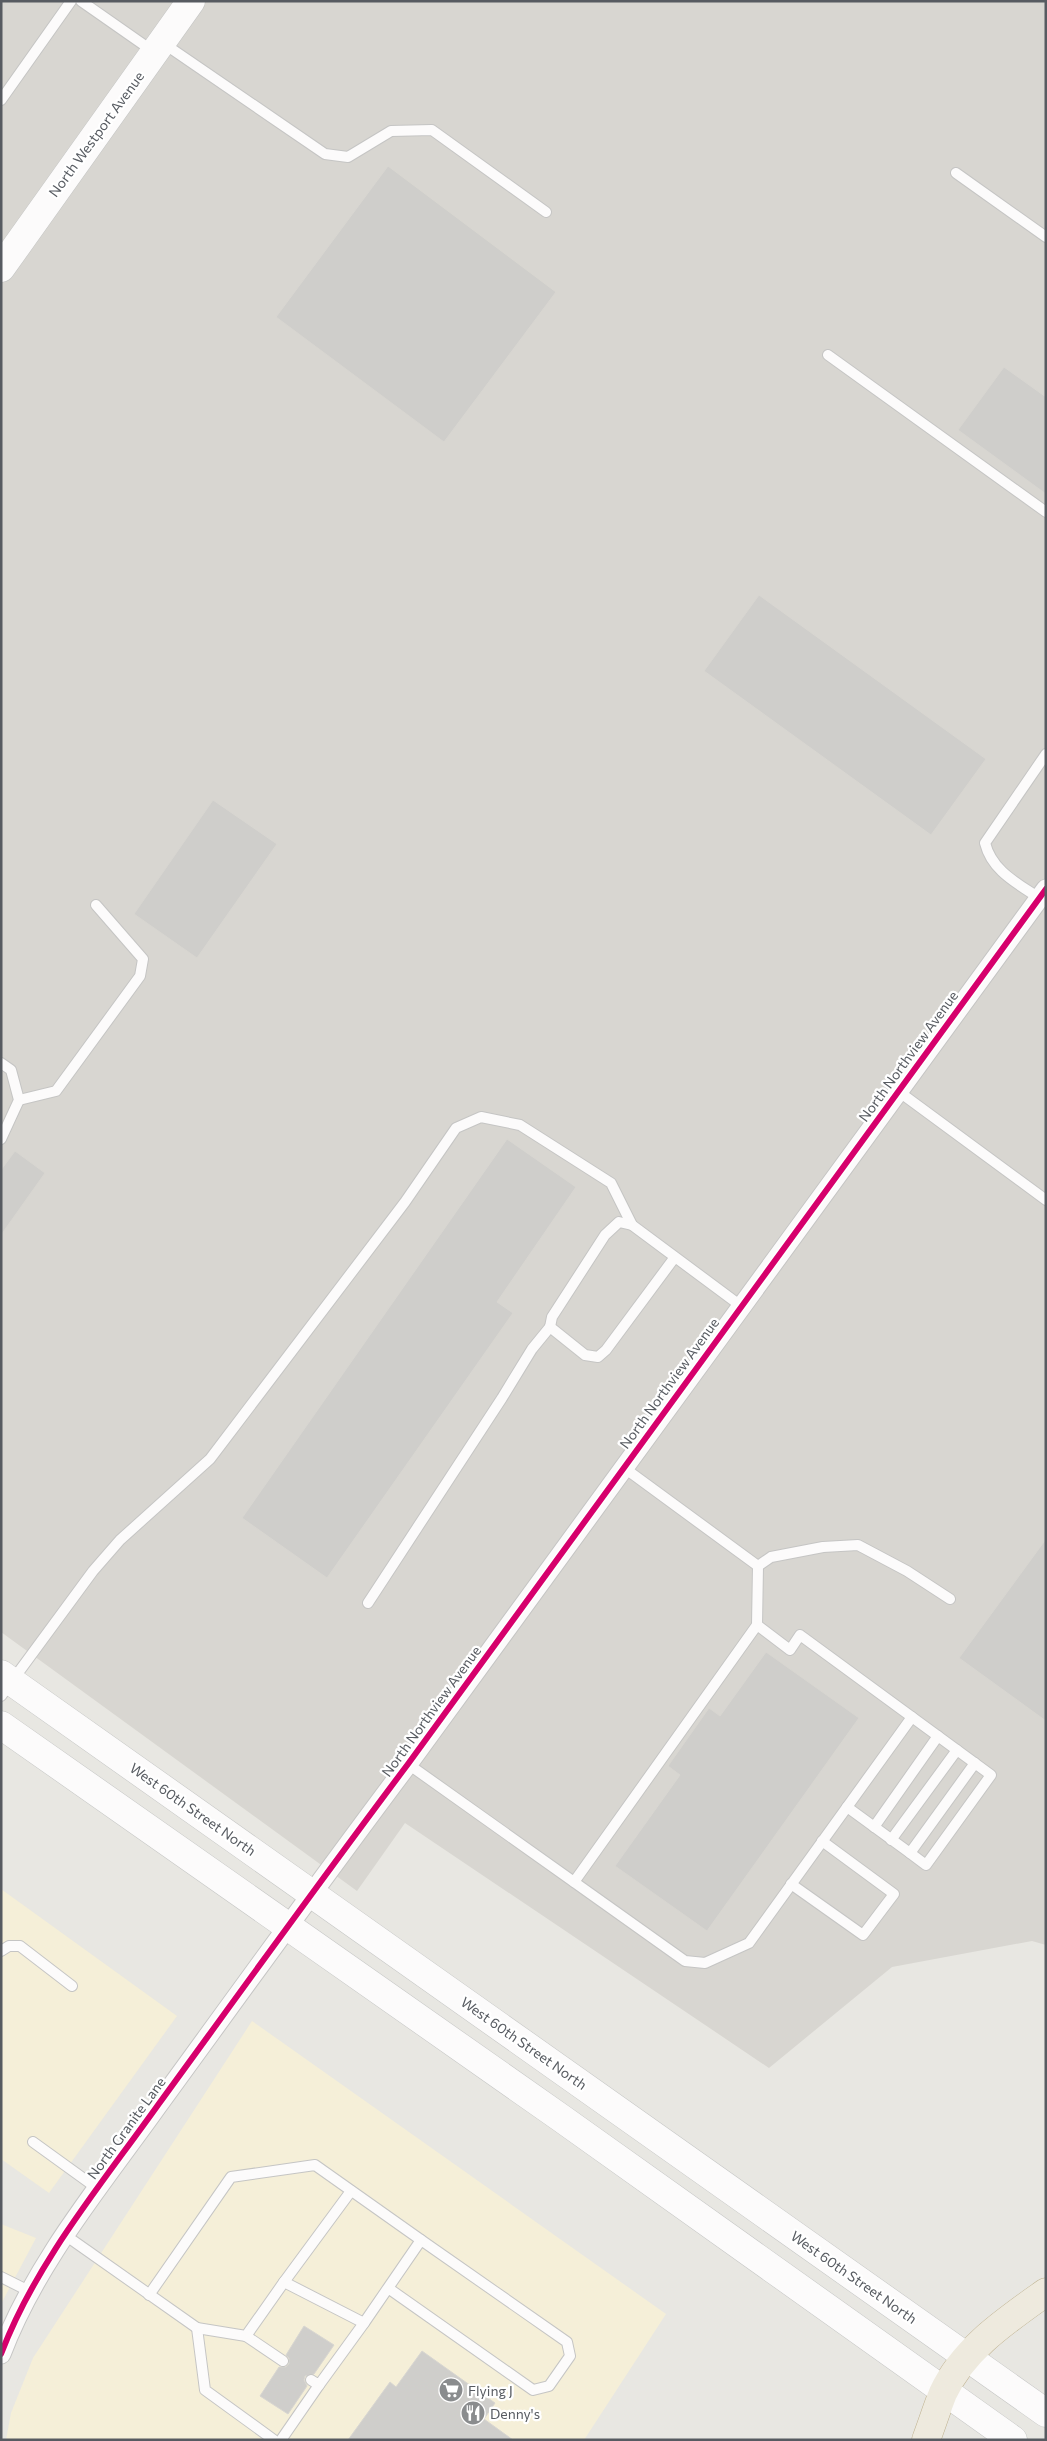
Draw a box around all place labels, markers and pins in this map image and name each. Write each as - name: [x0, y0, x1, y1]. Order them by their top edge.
- supermarket icon: Flying J: [438, 2377, 464, 2403]
- place label: Flying J: [468, 2382, 513, 2399]
- restaurant icon: Denny's: [460, 2400, 486, 2426]
- place label: Denny's: [490, 2405, 540, 2422]

